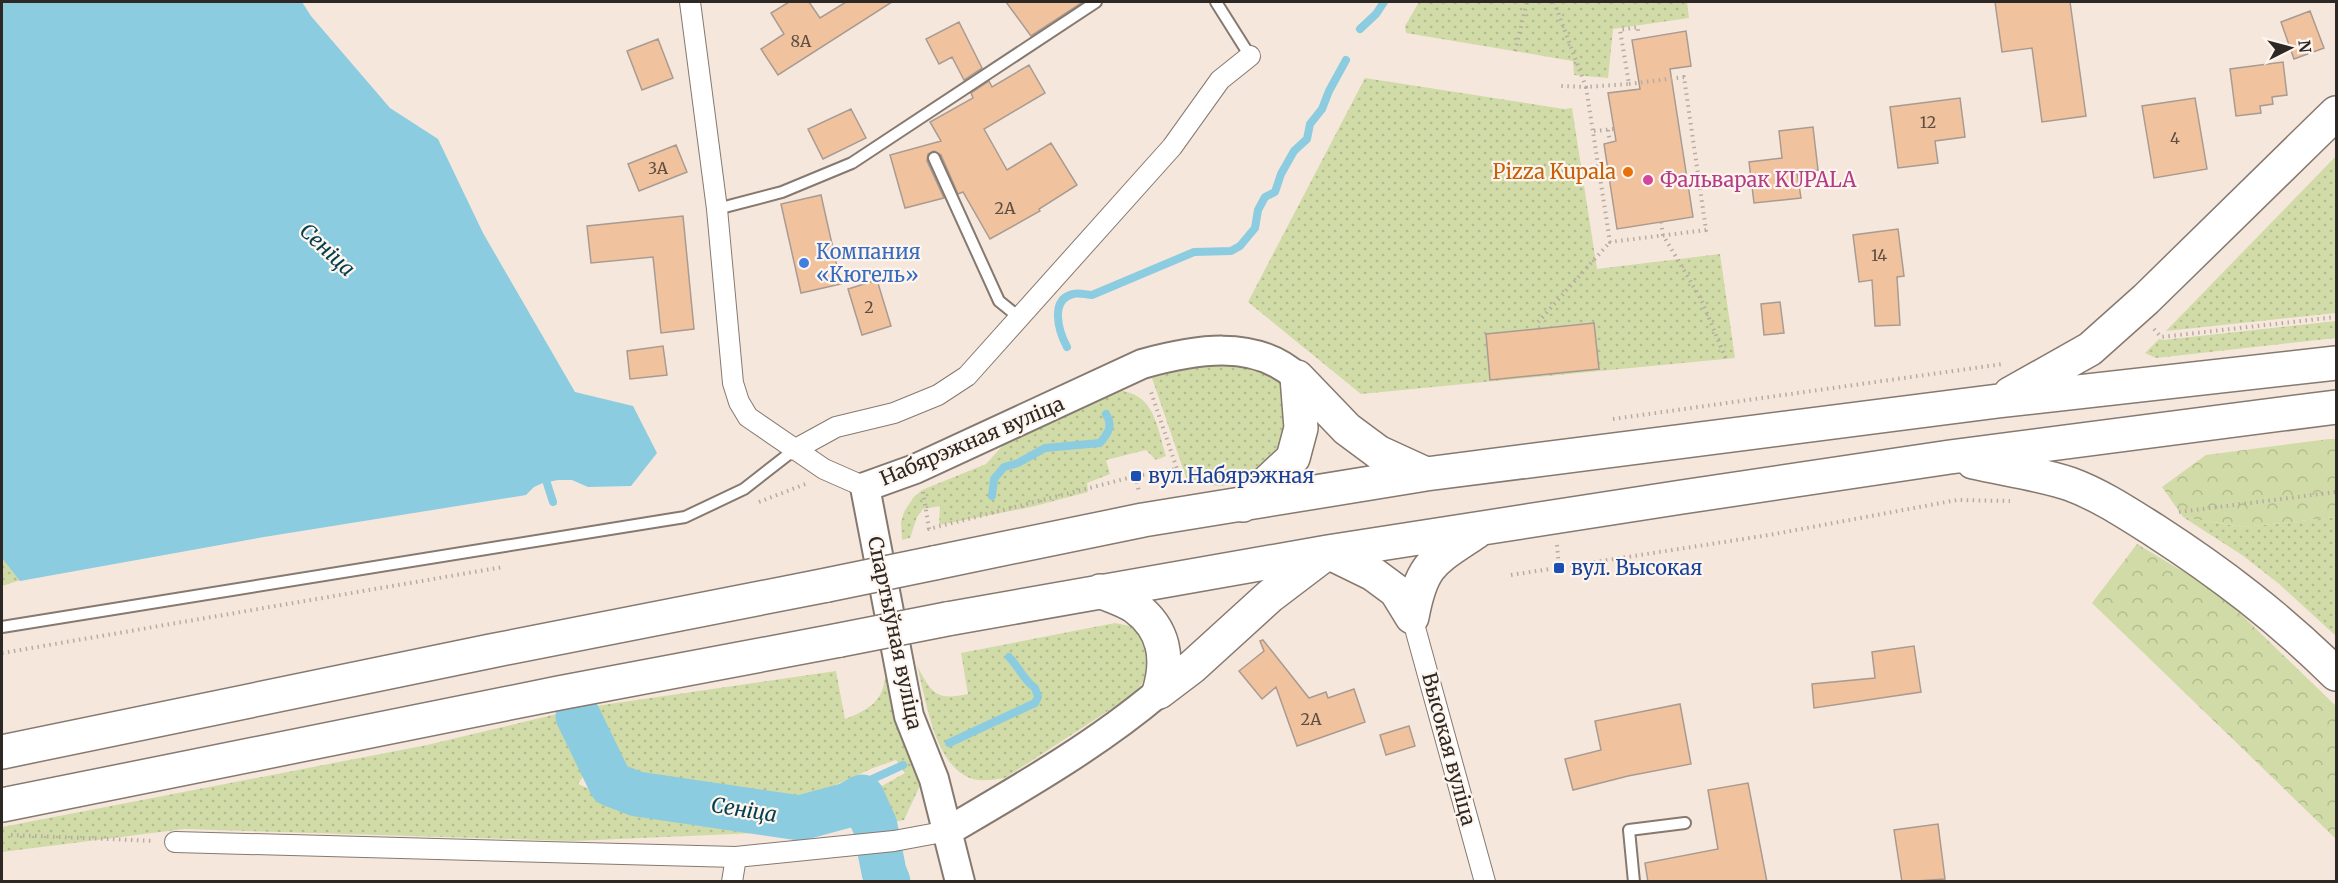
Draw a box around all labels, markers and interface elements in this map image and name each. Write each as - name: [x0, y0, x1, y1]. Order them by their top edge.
- north arrow: [2260, 18, 2320, 78]
- house number: 8А: [791, 31, 812, 51]
- text: N: [2294, 39, 2316, 54]
- house number: 12: [1920, 112, 1936, 132]
- house number: 4: [2170, 128, 2180, 148]
- house number: 3А: [648, 158, 669, 178]
- place label: Pizza Kupala: [1493, 159, 1616, 184]
- marker: Pizza Kupala: [1621, 165, 1635, 179]
- place label: Фальварак KUPALA: [1660, 167, 1857, 192]
- marker: Фальварак KUPALA: [1641, 173, 1655, 187]
- house number: 2А: [995, 198, 1016, 218]
- water label: Сеніца: [294, 217, 361, 282]
- place label: Компания «Кюгель»: [816, 239, 921, 287]
- house number: 14: [1871, 245, 1887, 265]
- marker: Компания «Кюгель»: [797, 256, 811, 270]
- house number: 2: [864, 297, 874, 317]
- street label: Набярэжная вуліца: [876, 390, 1068, 491]
- place label: вул.Набярэжная: [1148, 463, 1315, 488]
- marker: вул.Набярэжная: [1129, 469, 1143, 483]
- street label: Спартыўная вуліца: [863, 534, 928, 732]
- place label: вул. Высокая: [1571, 555, 1703, 580]
- marker: вул. Высокая: [1552, 561, 1566, 575]
- street label: Высокая вуліца: [1417, 670, 1482, 828]
- house number: 2А: [1301, 709, 1322, 729]
- water label: Сеніца: [709, 791, 779, 828]

